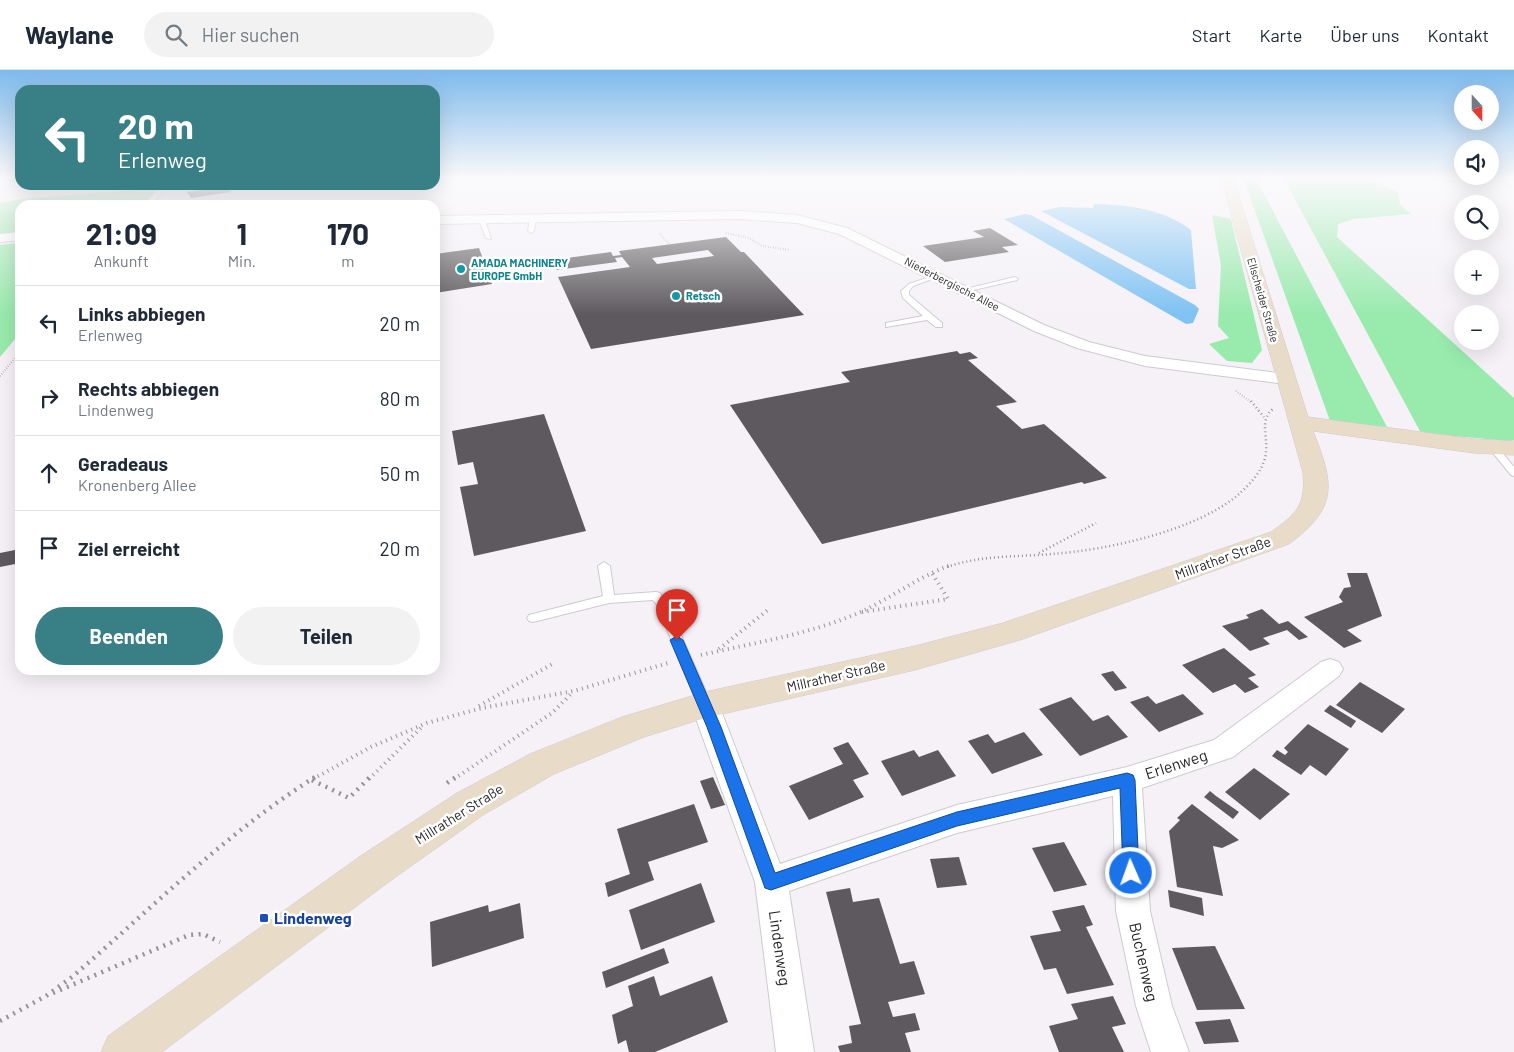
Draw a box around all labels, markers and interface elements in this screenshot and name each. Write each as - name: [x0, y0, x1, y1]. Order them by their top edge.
- search box: [144, 12, 494, 57]
- text: Waylane: [25, 20, 114, 49]
- icon: search: [162, 21, 190, 49]
- text: Hier suchen: [202, 23, 300, 46]
- text: Start: [1192, 24, 1231, 46]
- text: Karte: [1259, 24, 1302, 46]
- text: Über uns: [1330, 24, 1399, 46]
- text: Kontakt: [1427, 24, 1489, 46]
- north arrow: [1454, 85, 1499, 130]
- map controls: [1454, 85, 1499, 350]
- text: 20 m: [118, 104, 194, 146]
- icon: left: [35, 105, 100, 170]
- button: sound: [1454, 140, 1499, 185]
- text: Erlenweg: [118, 146, 207, 172]
- button: search: [1454, 195, 1499, 240]
- text: 21:09: [86, 215, 157, 251]
- text: 1: [236, 215, 247, 251]
- text: 170: [327, 215, 369, 251]
- button: +: [1454, 250, 1499, 295]
- text: Ankunft: [94, 251, 149, 270]
- text: Min.: [228, 251, 256, 270]
- text: m: [341, 251, 355, 270]
- street label: Niederbergische Allee: [903, 254, 1002, 313]
- place label: AMADA MACHINERY EUROPE GmbH: [471, 256, 568, 282]
- street label: Ellscheider Straße: [1245, 256, 1282, 344]
- marker: AMADA MACHINERY EUROPE GmbH: [455, 263, 467, 275]
- place label: Retsch: [686, 289, 720, 302]
- marker: Retsch: [670, 290, 682, 302]
- text: Links abbiegen: [78, 302, 205, 325]
- button: −: [1454, 305, 1499, 350]
- icon: left: [35, 309, 63, 337]
- text: 20 m: [380, 312, 420, 335]
- text: Erlenweg: [78, 325, 143, 344]
- text: Rechts abbiegen: [78, 377, 219, 400]
- icon: right: [35, 384, 63, 412]
- text: 80 m: [380, 387, 420, 410]
- text: Lindenweg: [78, 400, 154, 419]
- text: Geradeaus: [78, 452, 168, 475]
- icon: ahead: [35, 459, 63, 487]
- text: 50 m: [380, 462, 420, 485]
- text: Kronenberg Allee: [78, 475, 197, 494]
- street label: Millrather Straße: [1173, 532, 1273, 583]
- icon: arrive: [35, 534, 63, 562]
- text: Ziel erreicht: [78, 537, 180, 560]
- text: 20 m: [380, 537, 420, 560]
- pin: [656, 589, 698, 640]
- icon: arrive: [663, 596, 691, 624]
- button: Beenden: [35, 607, 223, 665]
- button: Teilen: [233, 607, 420, 665]
- street label: Millrather Straße: [785, 656, 887, 695]
- street label: Erlenweg: [1142, 745, 1209, 783]
- street label: Millrather Straße: [411, 780, 506, 848]
- position arrow: [1104, 846, 1156, 898]
- place label: Lindenweg: [274, 908, 352, 927]
- street label: Lindenweg: [766, 909, 795, 987]
- marker: Lindenweg: [258, 912, 270, 924]
- street label: Buchenweg: [1126, 920, 1163, 1003]

